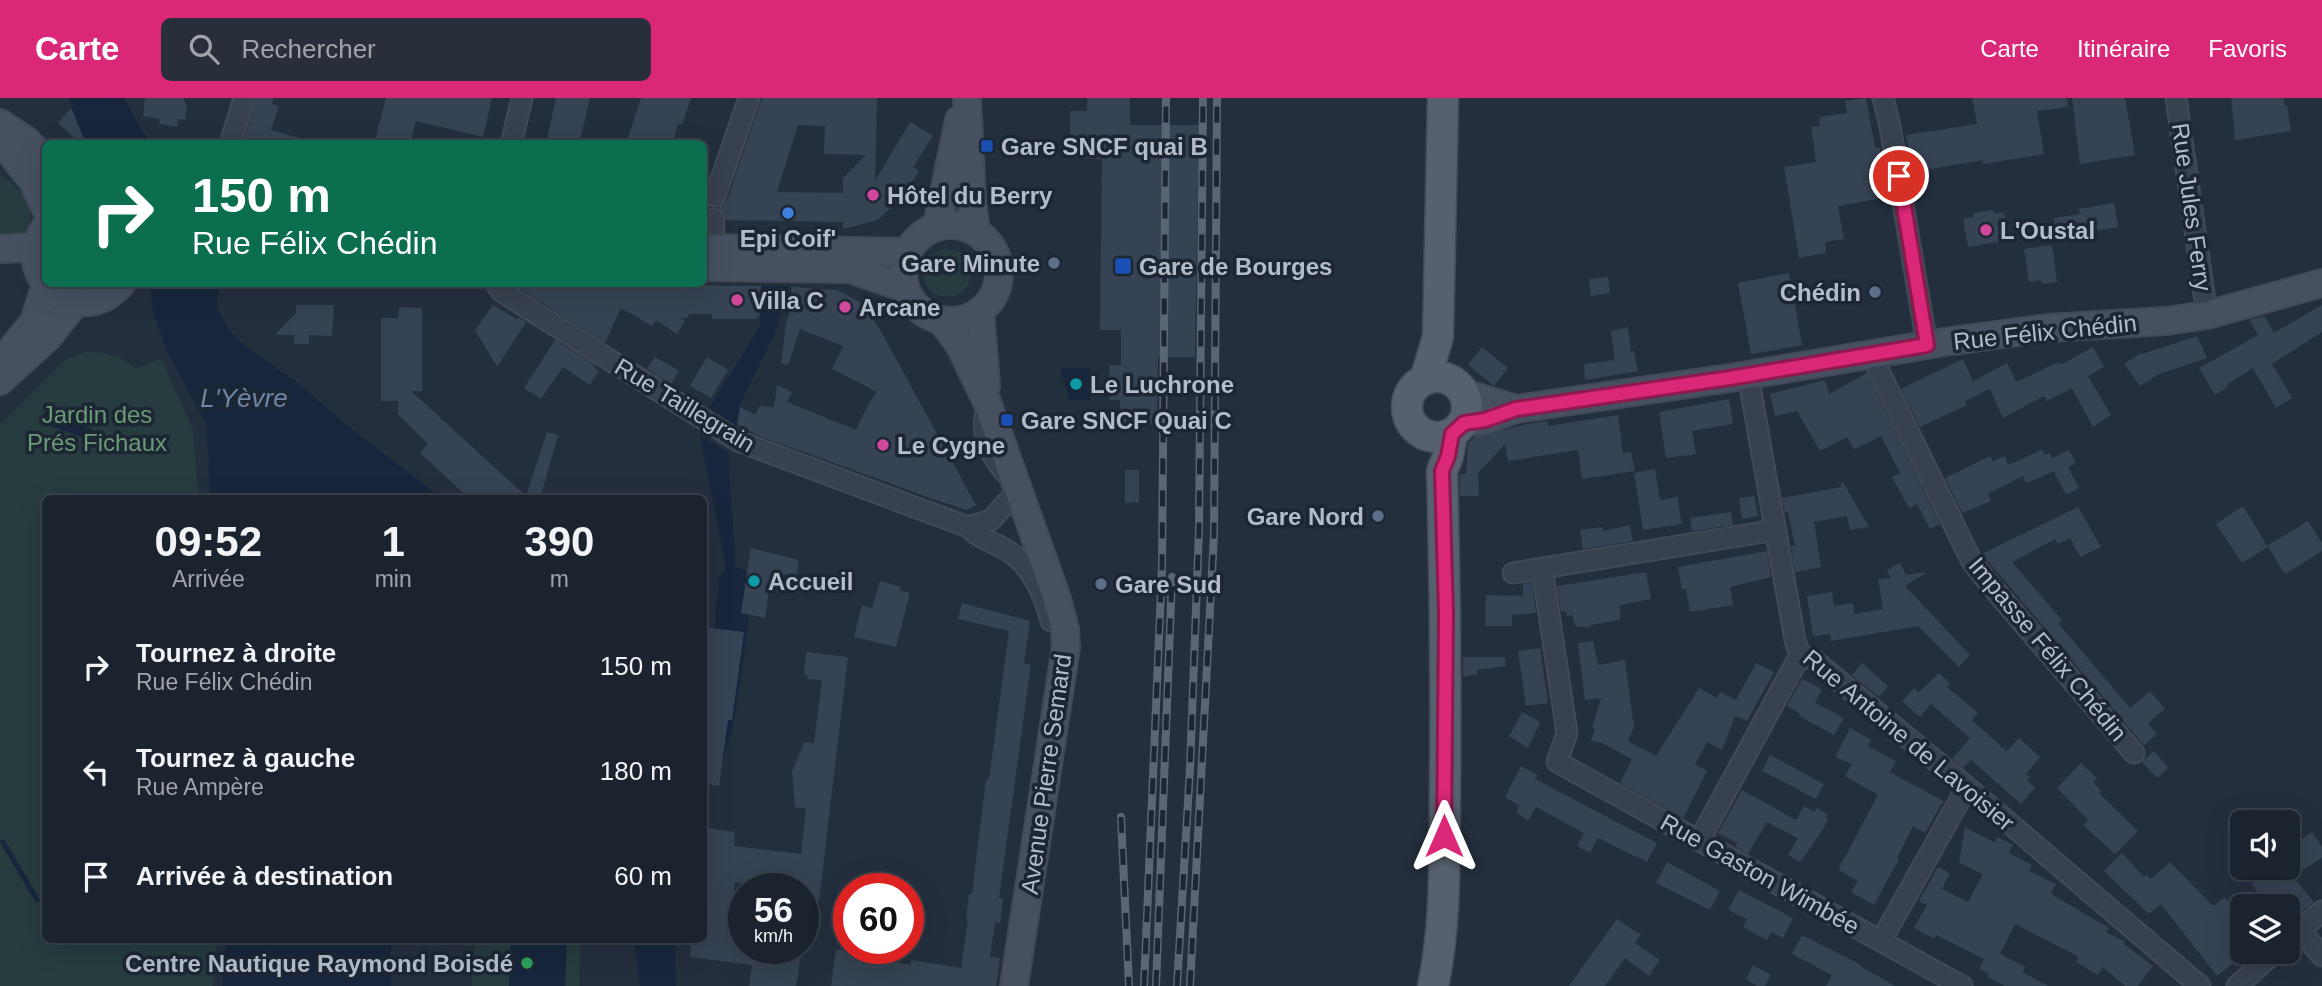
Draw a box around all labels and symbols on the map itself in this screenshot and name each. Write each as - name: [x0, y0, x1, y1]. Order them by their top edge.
- street label: Rue Jules Ferry: [2167, 121, 2217, 293]
- place label: Gare SNCF quai B: [1001, 133, 1208, 160]
- marker: Gare SNCF quai B: [979, 138, 995, 154]
- pin: [1869, 146, 1929, 206]
- place label: Hôtel du Berry: [887, 182, 1053, 209]
- marker: Hôtel du Berry: [865, 187, 881, 203]
- marker: Epi Coif': [780, 205, 796, 221]
- place label: L'Oustal: [2000, 217, 2095, 244]
- marker: L'Oustal: [1978, 222, 1994, 238]
- place label: Epi Coif': [740, 225, 836, 252]
- place label: Gare Minute: [901, 250, 1040, 277]
- place label: Gare de Bourges: [1139, 253, 1332, 280]
- marker: Gare Minute: [1046, 255, 1062, 271]
- marker: Gare de Bourges: [1113, 256, 1133, 276]
- place label: Chédin: [1780, 279, 1861, 306]
- marker: Chédin: [1867, 284, 1883, 300]
- place label: Villa C: [751, 287, 824, 314]
- marker: Villa C: [729, 292, 745, 308]
- place label: Arcane: [859, 294, 940, 321]
- marker: Arcane: [837, 299, 853, 315]
- street label: Rue Félix Chédin: [1952, 309, 2138, 355]
- street label: Rue Taillegrain: [610, 353, 760, 457]
- place label: Le Luchrone: [1090, 371, 1234, 398]
- marker: Le Luchrone: [1068, 376, 1084, 392]
- water label: L'Yèvre: [200, 383, 288, 413]
- park label: Jardin des Prés Fichaux: [27, 401, 167, 456]
- place label: Gare SNCF Quai C: [1021, 407, 1232, 434]
- marker: Gare SNCF Quai C: [999, 412, 1015, 428]
- place label: Le Cygne: [897, 432, 1005, 459]
- marker: Le Cygne: [875, 437, 891, 453]
- place label: Gare Nord: [1247, 503, 1364, 530]
- marker: Gare Nord: [1370, 508, 1386, 524]
- street label: Impasse Félix Chédin: [1963, 552, 2133, 746]
- place label: Accueil: [768, 568, 853, 595]
- place label: Gare Sud: [1115, 571, 1222, 598]
- marker: Accueil: [746, 573, 762, 589]
- marker: Gare Sud: [1093, 576, 1109, 592]
- street label: Rue Antoine de Lavoisier: [1798, 644, 2020, 836]
- street label: Avenue Pierre Semard: [1016, 652, 1076, 896]
- position arrow: [1407, 799, 1481, 873]
- street label: Rue Gaston Wimbée: [1656, 808, 1864, 940]
- speed limit sign: 60: [833, 873, 924, 964]
- place label: Centre Nautique Raymond Boisdé: [125, 950, 513, 977]
- marker: Centre Nautique Raymond Boisdé: [519, 955, 535, 971]

